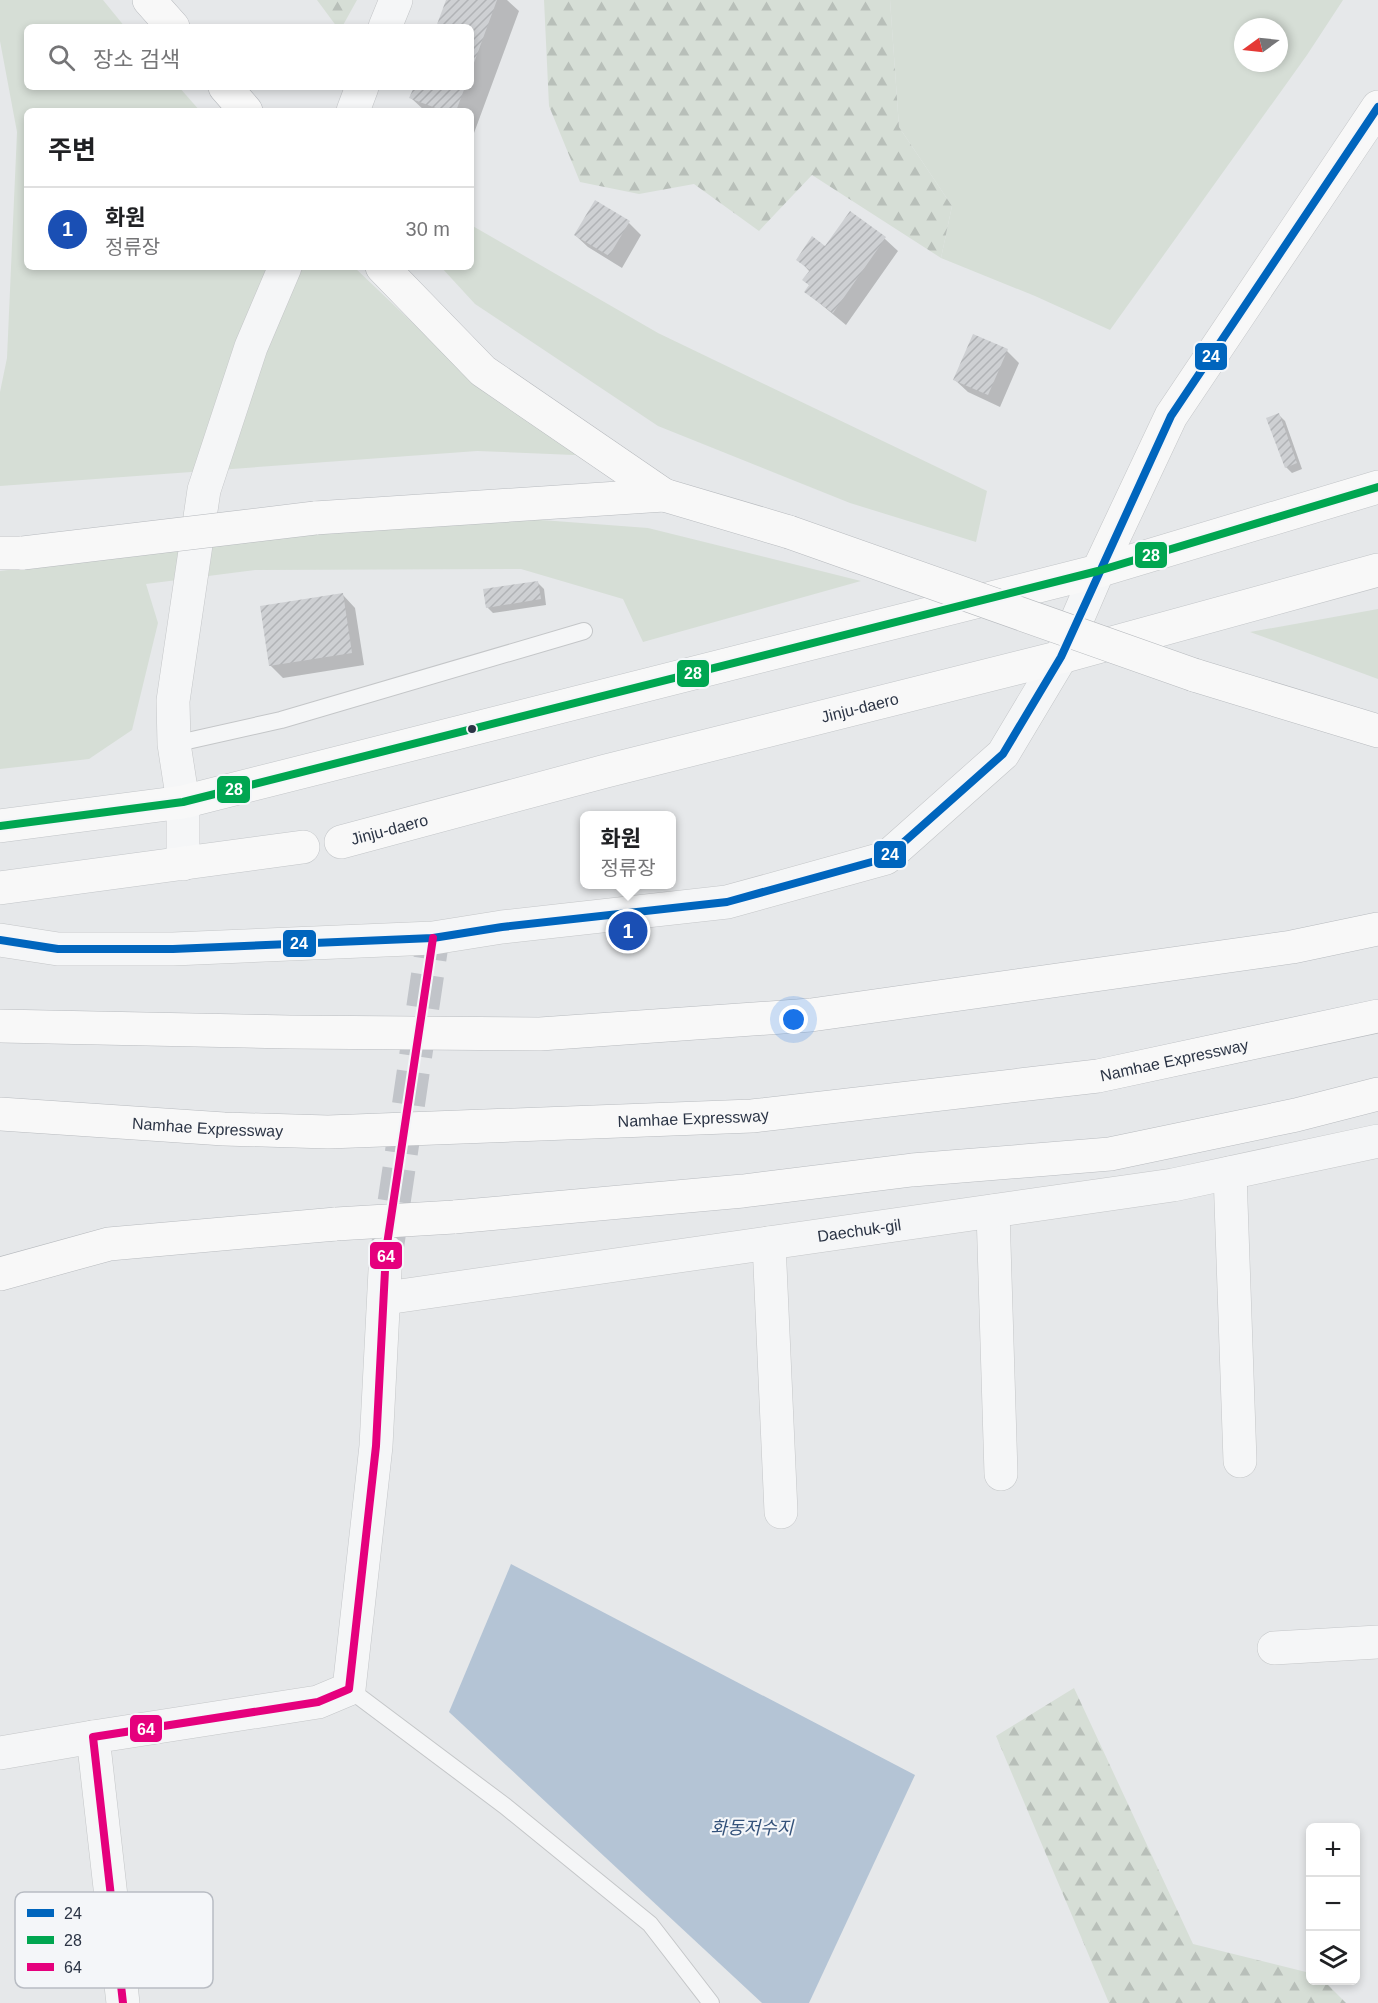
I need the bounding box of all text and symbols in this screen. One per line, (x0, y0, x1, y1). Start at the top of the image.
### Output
north arrow (1234, 18, 1288, 72)
search box (24, 24, 474, 90)
icon: search (45, 41, 78, 74)
text: 장소 검색 (93, 47, 180, 72)
text: 주변 (48, 135, 96, 165)
text: 화원 (105, 205, 145, 230)
text: 1 (62, 218, 73, 240)
text: 30 m (406, 218, 450, 240)
text: 정류장 (105, 236, 160, 258)
line badge: 24 (1194, 342, 1228, 371)
text: 24 (1202, 348, 1220, 365)
line badge: 28 (1134, 541, 1168, 569)
text: 28 (1142, 547, 1160, 564)
line badge: 28 (676, 659, 710, 688)
text: 28 (684, 665, 702, 682)
street label: Jinju-daero (819, 690, 900, 725)
unlabelled marker (466, 723, 478, 735)
line badge: 28 (216, 775, 251, 804)
text: 28 (225, 781, 243, 798)
street label: Jinju-daero (349, 811, 430, 848)
popup (580, 811, 676, 889)
text: 화원 (600, 826, 641, 851)
line badge: 24 (873, 840, 907, 869)
text: 24 (881, 846, 899, 863)
text: 정류장 (600, 857, 656, 879)
pin: 1 (608, 908, 648, 954)
line badge: 24 (282, 929, 317, 958)
text: 24 (290, 935, 308, 952)
your location (779, 1005, 808, 1034)
street label: Namhae Expressway (1098, 1036, 1250, 1084)
street label: Namhae Expressway (617, 1106, 770, 1130)
street label: Namhae Expressway (132, 1114, 283, 1139)
street label: Daechuk-gil (816, 1216, 902, 1244)
line badge: 64 (369, 1241, 403, 1270)
text: 64 (377, 1248, 395, 1265)
line badge: 64 (129, 1714, 163, 1743)
text: 64 (137, 1721, 155, 1738)
water label: 화동저수지 (711, 1818, 795, 1838)
map controls (1306, 1823, 1360, 1985)
button: + (1306, 1823, 1360, 1877)
button: − (1306, 1877, 1360, 1931)
legend (15, 1892, 213, 1988)
text: 24 (64, 1905, 82, 1922)
button: layers (1306, 1931, 1360, 1985)
text: 28 (64, 1932, 82, 1949)
text: 64 (64, 1959, 82, 1976)

